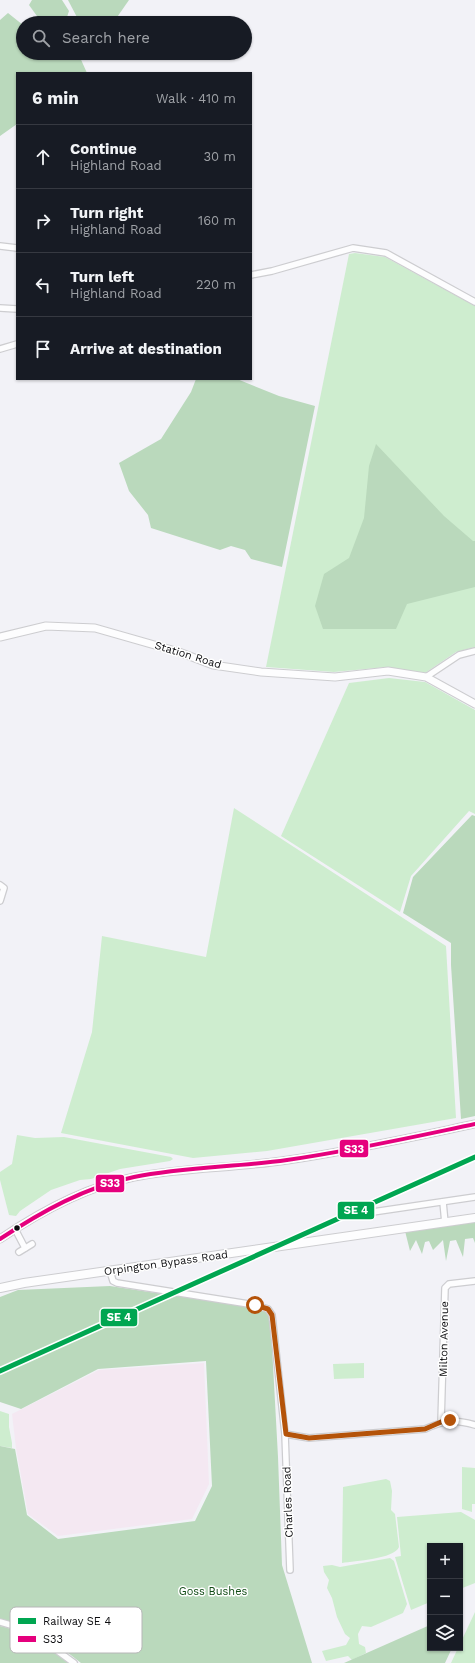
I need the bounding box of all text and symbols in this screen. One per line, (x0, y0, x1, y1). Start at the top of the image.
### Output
search box (16, 16, 252, 60)
icon: search (30, 27, 52, 49)
text: Search here (62, 29, 150, 47)
text: 6 min (32, 88, 79, 108)
text: Walk · 410 m (156, 91, 236, 106)
text: Continue (70, 140, 137, 158)
icon: ahead (32, 146, 54, 168)
text: 30 m (204, 149, 236, 164)
text: Highland Road (70, 158, 162, 173)
text: Turn right (70, 204, 143, 222)
icon: right (32, 210, 54, 232)
text: 160 m (198, 213, 236, 228)
text: Highland Road (70, 222, 162, 237)
text: Turn left (70, 268, 134, 286)
icon: left (32, 274, 54, 296)
text: 220 m (196, 277, 236, 292)
text: Highland Road (70, 286, 162, 301)
icon: arrive (32, 338, 54, 360)
text: Arrive at destination (70, 340, 222, 358)
street label: Station Road (153, 639, 223, 671)
line badge: S33 (339, 1139, 369, 1158)
text: S33 (344, 1143, 365, 1156)
line badge: S33 (95, 1174, 125, 1193)
text: S33 (100, 1177, 121, 1190)
line badge: SE 4 (337, 1201, 375, 1220)
text: SE 4 (344, 1204, 368, 1217)
unlabelled marker (12, 1223, 22, 1233)
street label: Orpington Bypass Road (103, 1248, 229, 1278)
route start (246, 1296, 264, 1314)
street label: Milton Avenue (437, 1301, 451, 1377)
line badge: SE 4 (100, 1308, 138, 1327)
text: SE 4 (107, 1311, 131, 1324)
route end (441, 1411, 459, 1429)
street label: Charles Road (280, 1466, 296, 1538)
map controls (427, 1543, 463, 1651)
button: + (427, 1543, 463, 1579)
button: − (427, 1579, 463, 1615)
park label: Goss Bushes (179, 1585, 248, 1598)
legend (10, 1607, 142, 1653)
text: Railway SE 4 (43, 1615, 112, 1628)
button: layers (427, 1615, 463, 1651)
text: S33 (43, 1633, 63, 1646)

